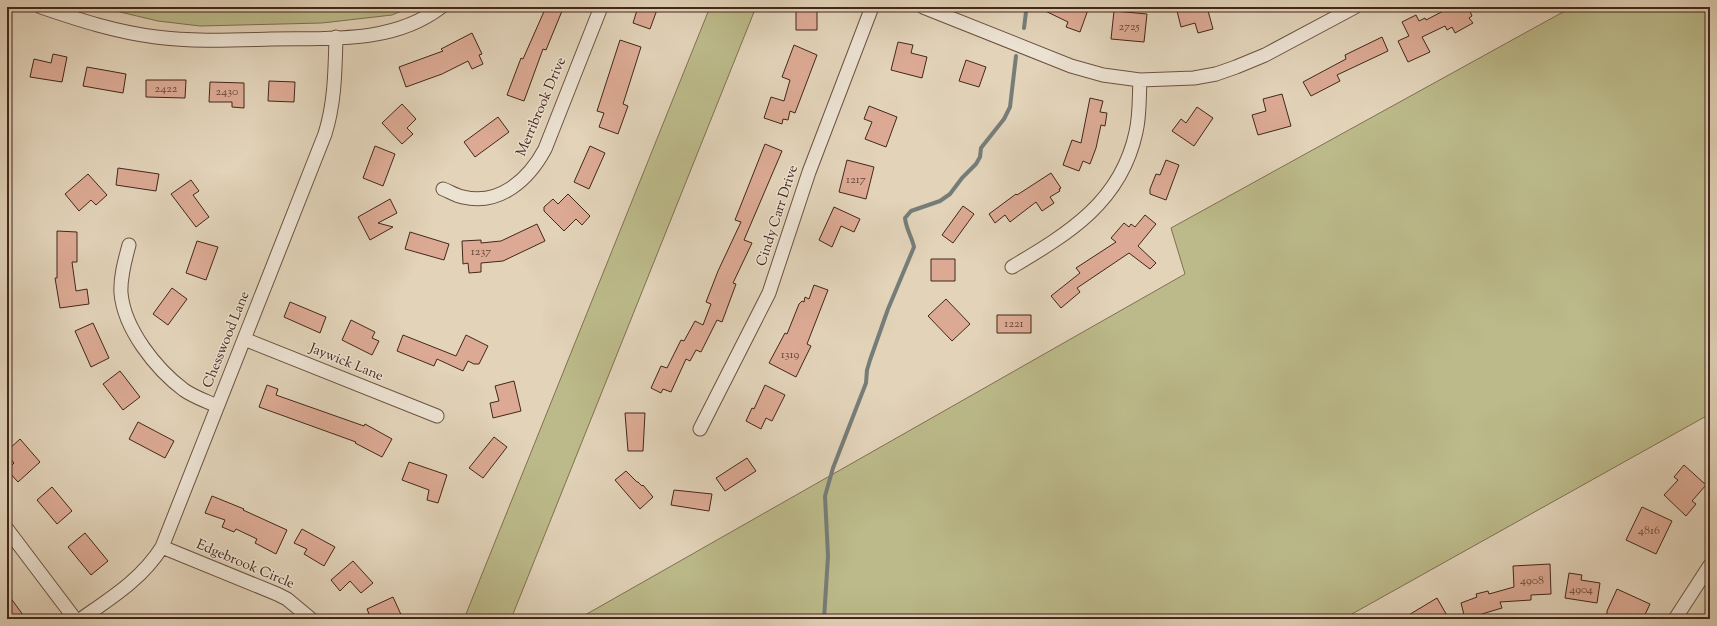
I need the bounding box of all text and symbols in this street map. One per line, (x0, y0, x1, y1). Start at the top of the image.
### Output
house number: 2725 (1118, 18, 1140, 36)
street label: Merribrook Drive (512, 54, 572, 160)
house number: 2422 (155, 80, 178, 98)
house number: 2430 (216, 83, 238, 101)
street label: Cindy Carr Drive (752, 163, 804, 269)
house number: 1217 (846, 171, 866, 189)
house number: 1237 (471, 243, 491, 261)
street label: Chesswood Lane (198, 289, 256, 391)
house number: 1221 (1004, 315, 1024, 333)
street label: Jaywick Lane (305, 339, 386, 387)
house number: 1319 (781, 346, 800, 364)
house number: 4816 (1638, 522, 1660, 540)
street label: Edgebrook Circle (193, 535, 297, 595)
house number: 4908 (1520, 572, 1544, 590)
house number: 4904 (1569, 581, 1593, 599)

